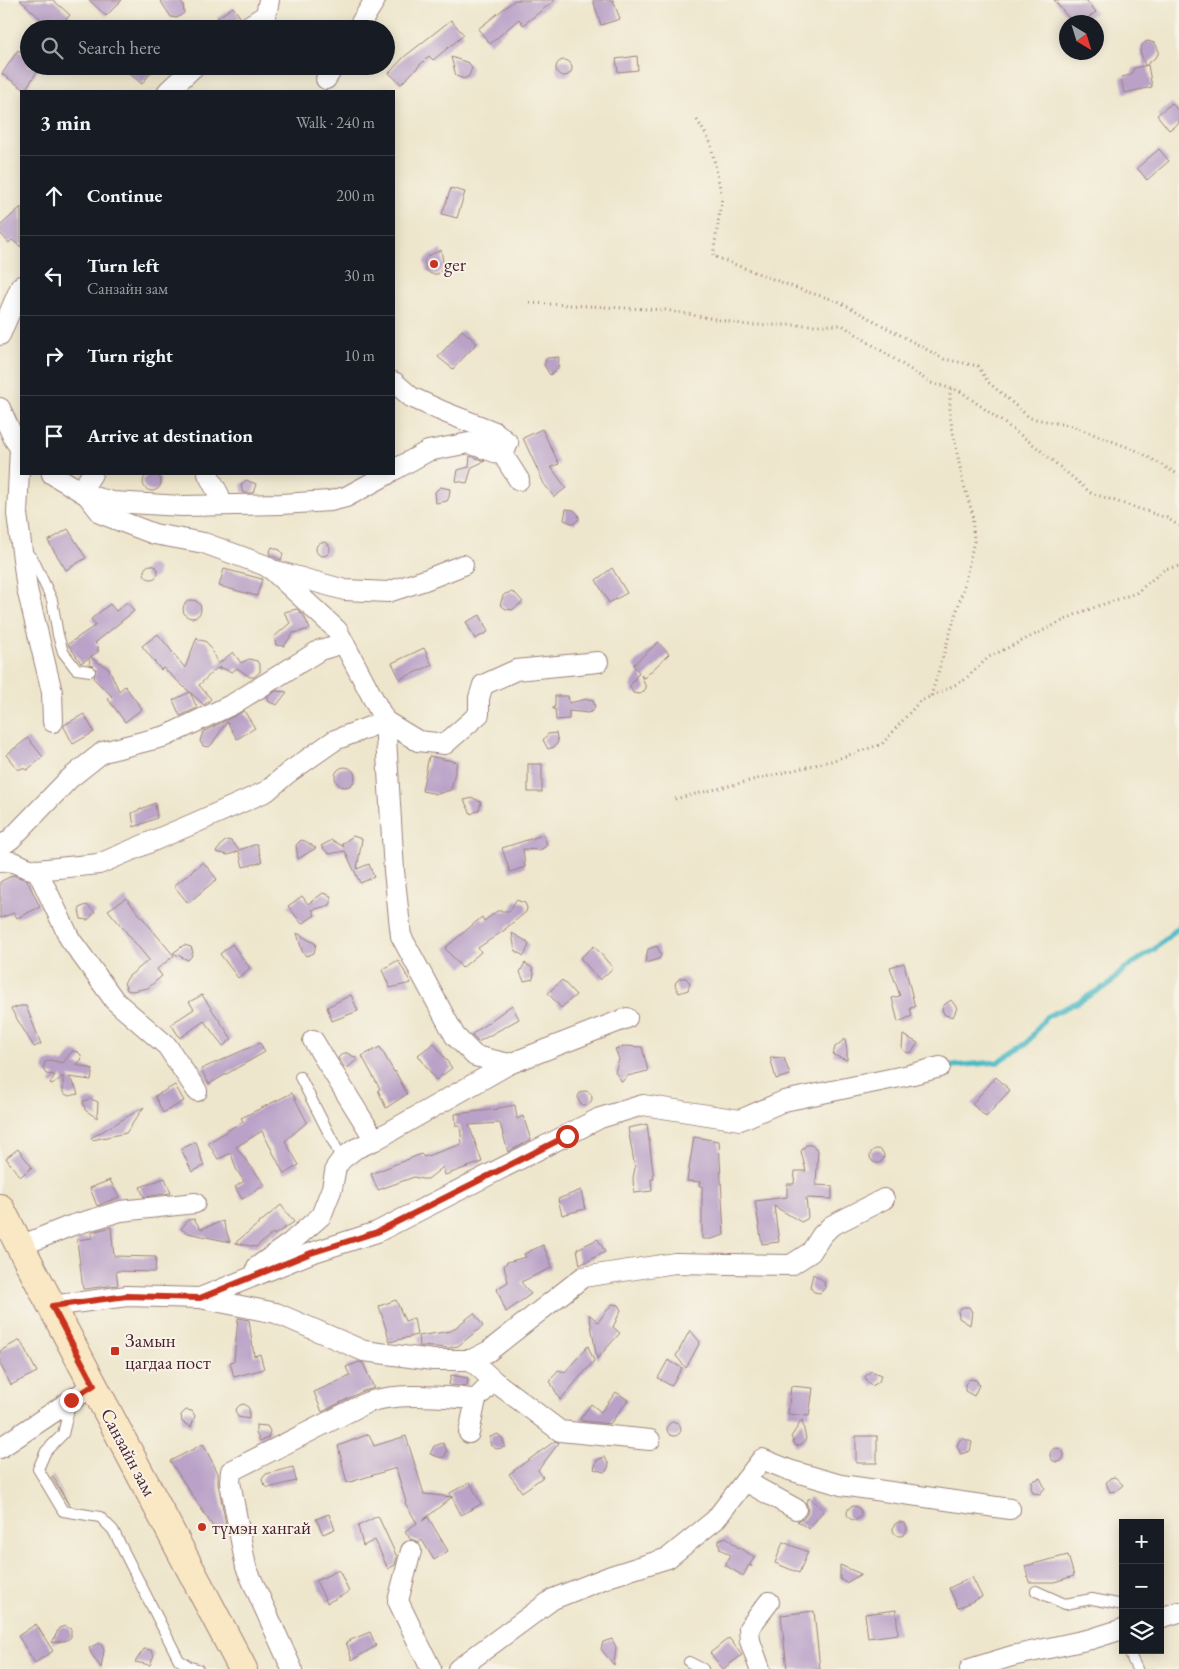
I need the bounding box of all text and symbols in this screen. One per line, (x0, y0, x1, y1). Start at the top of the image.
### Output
north arrow (1059, 15, 1104, 60)
search box (20, 20, 395, 75)
icon: search (38, 34, 66, 62)
text: Search here (78, 35, 160, 60)
text: 3 min (40, 109, 91, 136)
text: Walk · 240 m (296, 112, 375, 133)
icon: ahead (40, 182, 68, 210)
text: Continue (87, 183, 162, 208)
text: 200 m (336, 185, 375, 206)
place label: ger (444, 252, 467, 277)
text: Turn left (87, 253, 159, 278)
marker: ger (428, 258, 440, 270)
icon: left (40, 262, 68, 290)
text: 30 m (344, 265, 375, 286)
text: Санзайн зам (87, 278, 168, 299)
icon: right (40, 342, 68, 370)
text: Turn right (87, 343, 173, 368)
text: 10 m (344, 345, 375, 366)
icon: arrive (40, 422, 68, 450)
text: Arrive at destination (87, 423, 253, 448)
route start (556, 1125, 579, 1148)
place label: Замын цагдаа пост (125, 1328, 211, 1375)
marker: Замын цагдаа пост (109, 1345, 121, 1357)
route end (60, 1389, 83, 1412)
street label: Санзайн зам (95, 1404, 162, 1501)
place label: түмэн хангай (212, 1515, 311, 1540)
map controls (1119, 1519, 1164, 1654)
button: + (1119, 1519, 1164, 1564)
marker: түмэн хангай (196, 1521, 208, 1533)
button: − (1119, 1564, 1164, 1609)
button: layers (1119, 1609, 1164, 1654)

